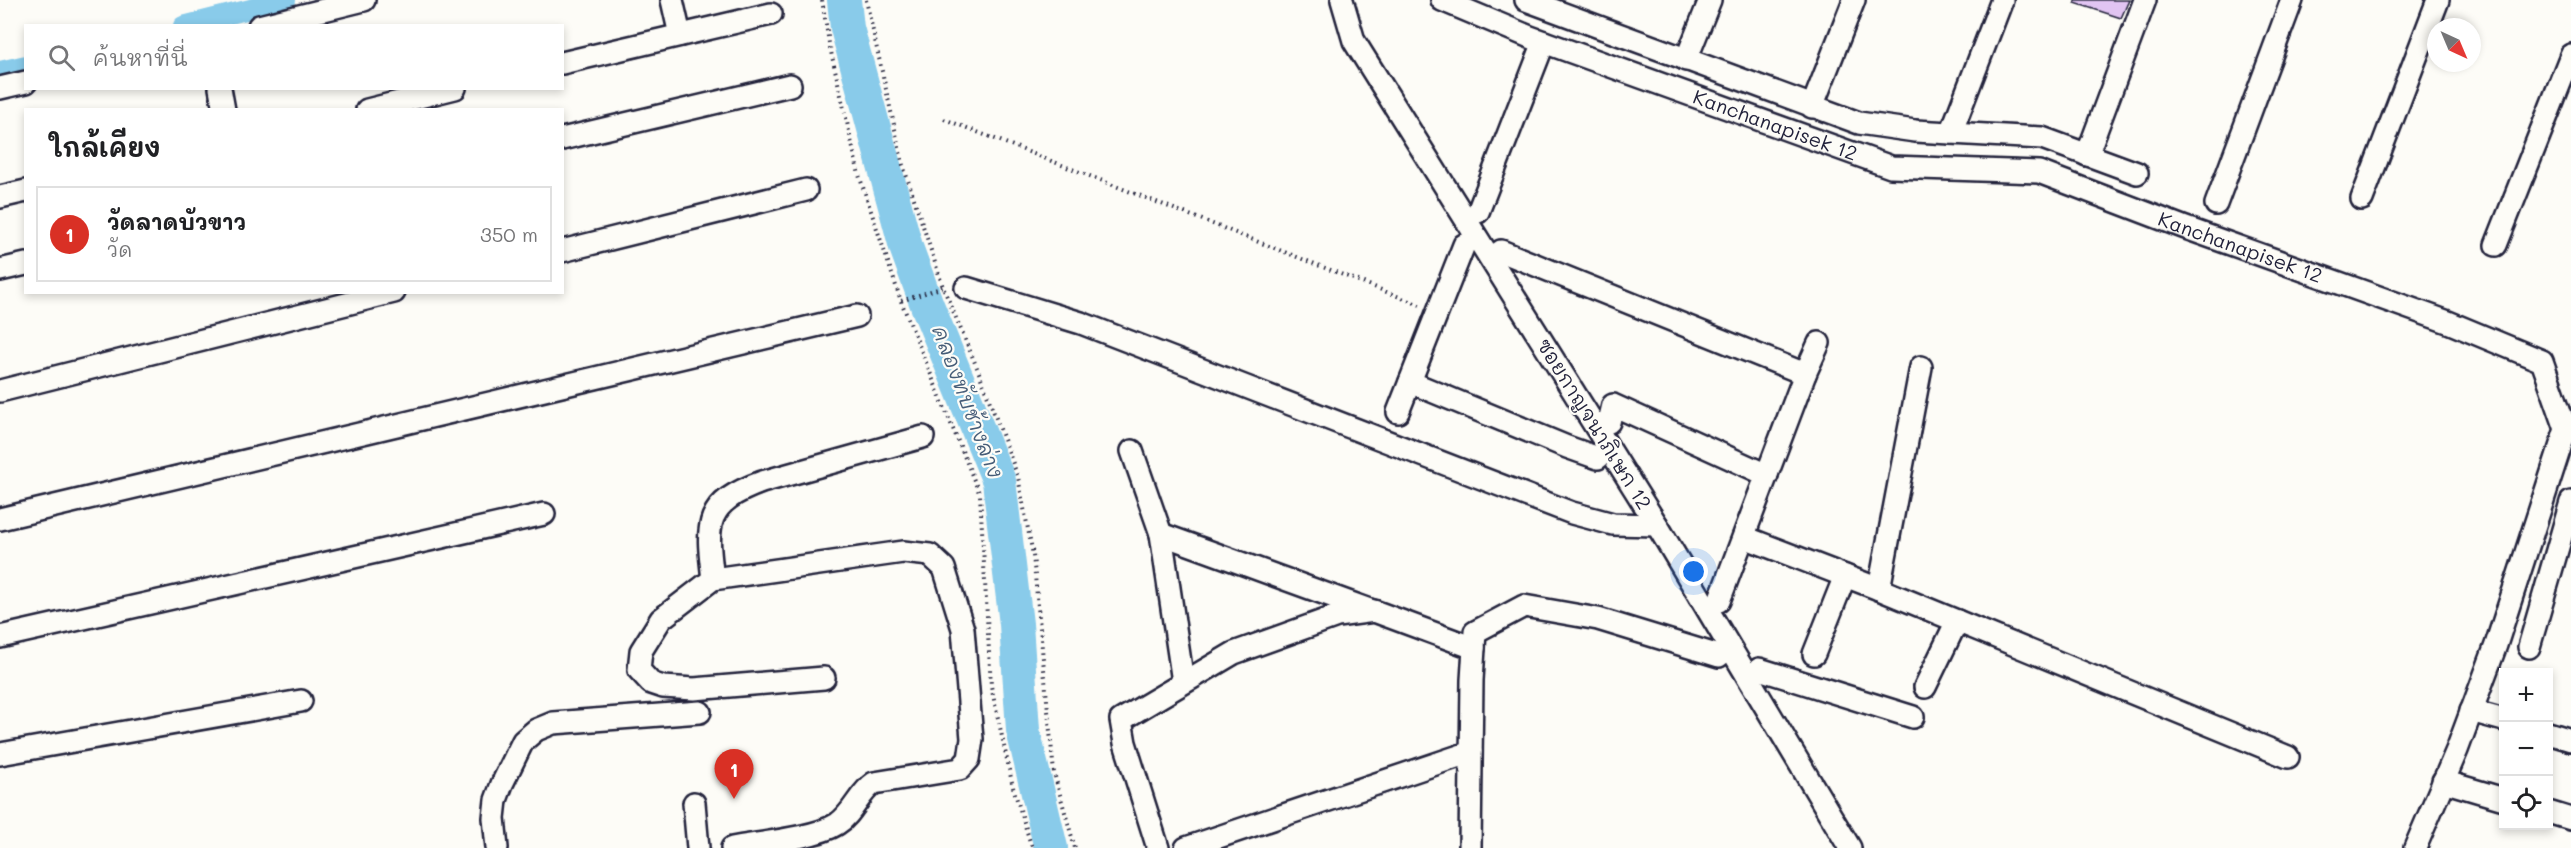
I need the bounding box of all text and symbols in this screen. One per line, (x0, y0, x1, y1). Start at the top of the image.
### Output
north arrow (2427, 18, 2481, 72)
search box (24, 24, 564, 90)
icon: search (45, 41, 78, 74)
text: ค้นหาที่นี่ (93, 43, 188, 72)
street label: Kanchanapisek 12 (1690, 83, 1861, 166)
text: ใกล้เคียง (48, 130, 160, 164)
street label: Kanchanapisek 12 (2155, 205, 2326, 288)
text: วัดลาดบัวขาว (107, 207, 246, 236)
text: 1 (65, 221, 74, 247)
text: 350 m (480, 221, 538, 247)
text: วัด (107, 236, 133, 262)
water label: คลองทับช้างล่าง (927, 321, 1010, 482)
street label: ซอยกาญจนาภิเษก 12 (1532, 333, 1658, 514)
your location (1679, 557, 1708, 586)
map controls (2499, 668, 2553, 830)
button: + (2499, 668, 2553, 722)
button: − (2499, 722, 2553, 776)
pin: 1 (714, 750, 754, 799)
button: locate (2499, 776, 2553, 830)

